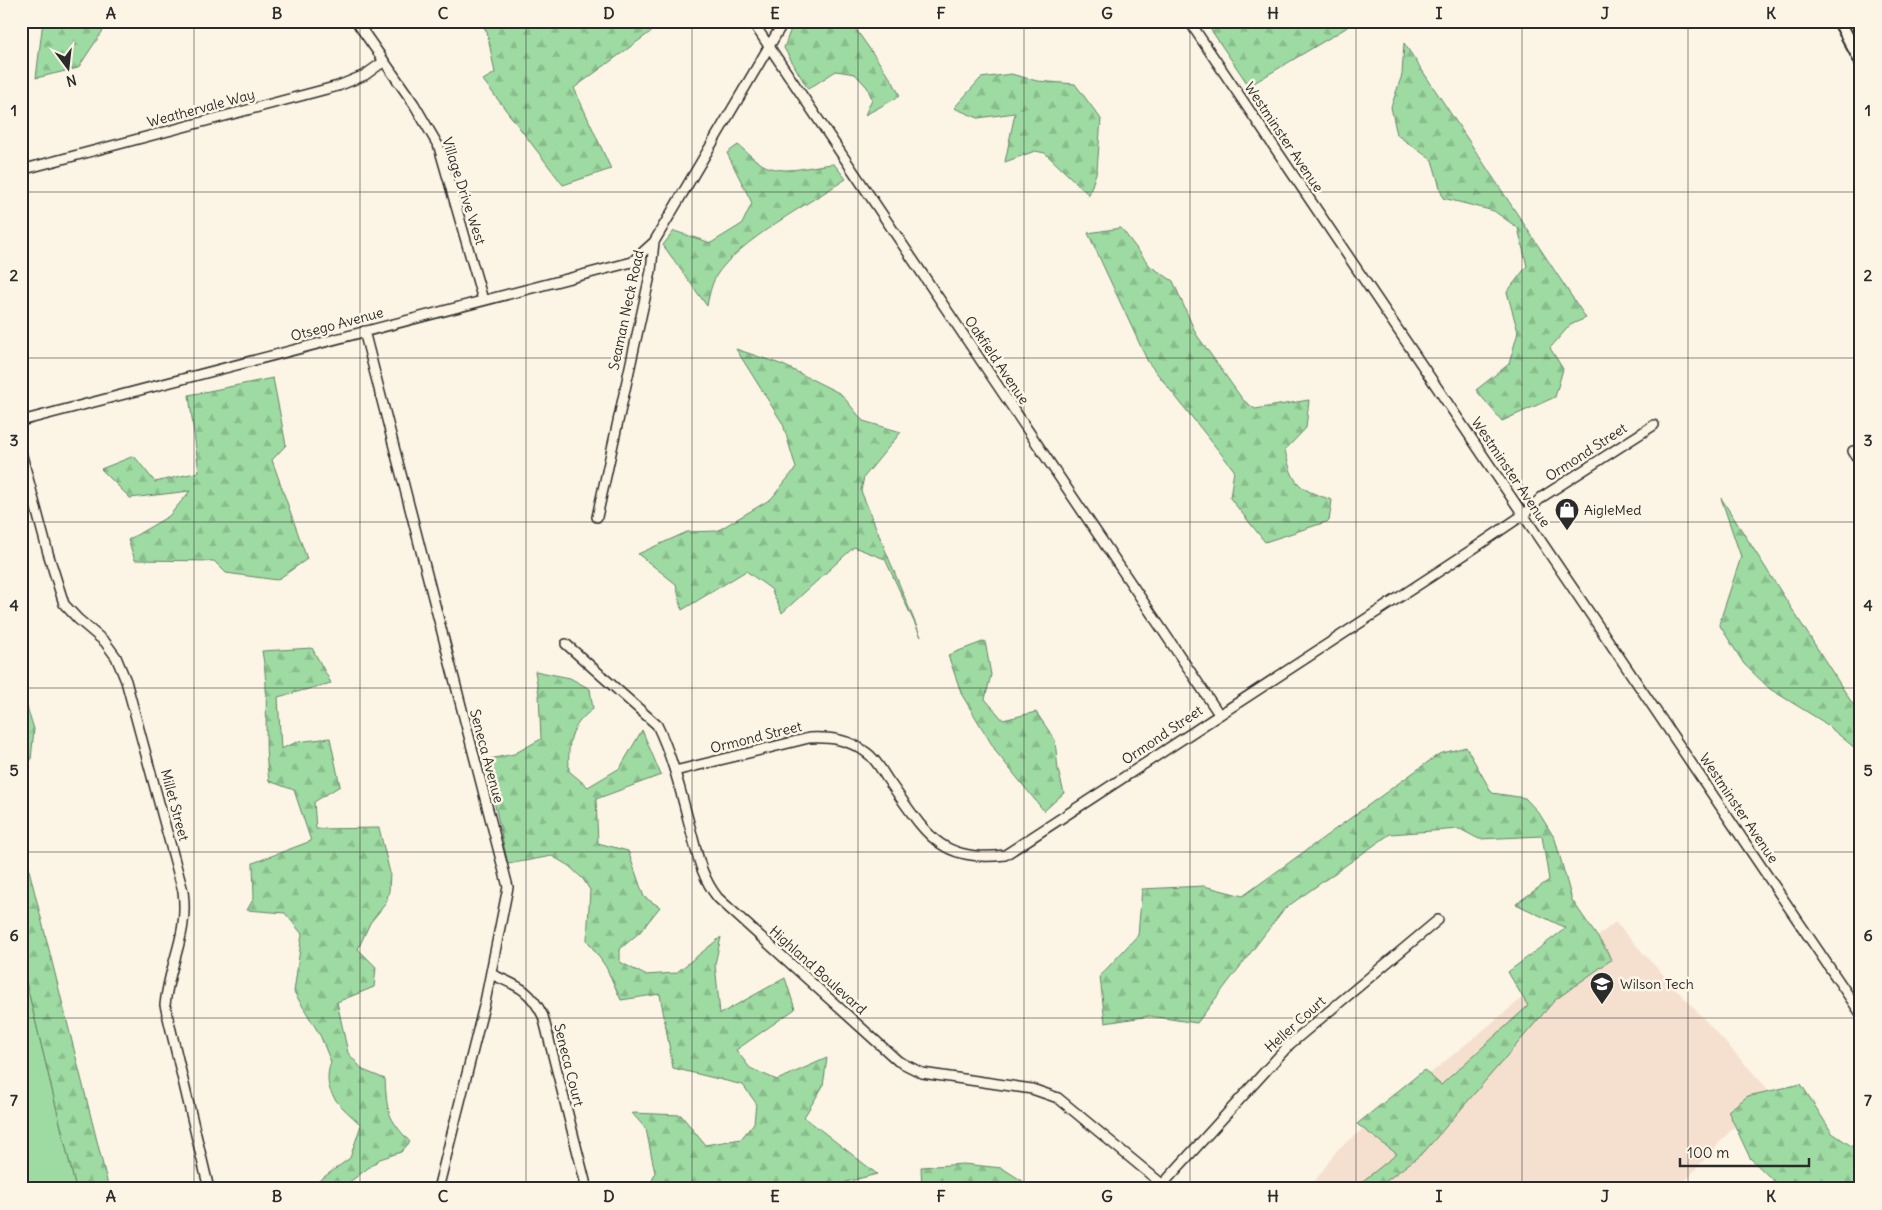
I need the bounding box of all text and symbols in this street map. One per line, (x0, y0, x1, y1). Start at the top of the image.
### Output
text: A (106, 3, 116, 23)
text: B (272, 3, 283, 23)
text: C (438, 3, 449, 23)
text: D (603, 3, 615, 23)
text: E (770, 3, 780, 23)
text: F (936, 3, 946, 23)
text: G (1101, 3, 1113, 23)
text: H (1267, 3, 1279, 23)
text: I (1436, 3, 1443, 23)
text: J (1601, 3, 1610, 23)
text: K (1766, 3, 1776, 23)
north arrow (42, 42, 92, 92)
text: N (64, 71, 78, 91)
street label: Westminster Avenue (1241, 79, 1327, 195)
street label: Weathervale Way (145, 85, 257, 131)
text: 1 (11, 100, 17, 120)
text: 1 (1865, 100, 1871, 120)
street label: Village Drive West (438, 135, 490, 247)
street label: Seaman Neck Road (604, 248, 648, 372)
text: 2 (10, 265, 19, 285)
text: 2 (1864, 265, 1873, 285)
street label: Otsego Avenue (289, 303, 385, 345)
street label: Oakfield Avenue (961, 312, 1033, 408)
street label: Westminster Avenue (1468, 414, 1554, 530)
street label: Ormond Street (1542, 419, 1630, 485)
text: 3 (9, 430, 19, 450)
text: 3 (1863, 430, 1873, 450)
shop icon: AigleMed (1554, 497, 1580, 531)
place label: AigleMed (1584, 501, 1642, 519)
text: 4 (9, 595, 19, 615)
text: 4 (1863, 595, 1873, 615)
street label: Ormond Street (1118, 701, 1206, 769)
street label: Seneca Avenue (466, 707, 508, 805)
street label: Ormond Street (708, 717, 804, 757)
street label: Westminster Avenue (1696, 750, 1782, 866)
text: 5 (9, 760, 19, 780)
text: 5 (1863, 760, 1873, 780)
street label: Millet Street (157, 767, 193, 843)
street label: Highland Boulevard (766, 922, 870, 1018)
text: 6 (9, 925, 19, 945)
text: 6 (1863, 925, 1873, 945)
school or university icon: Wilson Tech (1589, 971, 1615, 1005)
place label: Wilson Tech (1620, 975, 1694, 993)
street label: Heller Court (1261, 992, 1329, 1056)
street label: Seneca Court (550, 1022, 588, 1109)
text: 7 (10, 1090, 18, 1110)
text: 7 (1864, 1090, 1872, 1110)
scale bar (1680, 1135, 1808, 1167)
text: 100 m (1687, 1143, 1729, 1162)
text: A (106, 1186, 116, 1206)
text: B (272, 1186, 283, 1206)
text: C (438, 1186, 449, 1206)
text: D (603, 1186, 615, 1206)
text: E (770, 1186, 780, 1206)
text: F (936, 1186, 946, 1206)
text: G (1101, 1186, 1113, 1206)
text: H (1267, 1186, 1279, 1206)
text: I (1436, 1186, 1443, 1206)
text: J (1601, 1186, 1610, 1206)
text: K (1766, 1186, 1776, 1206)

